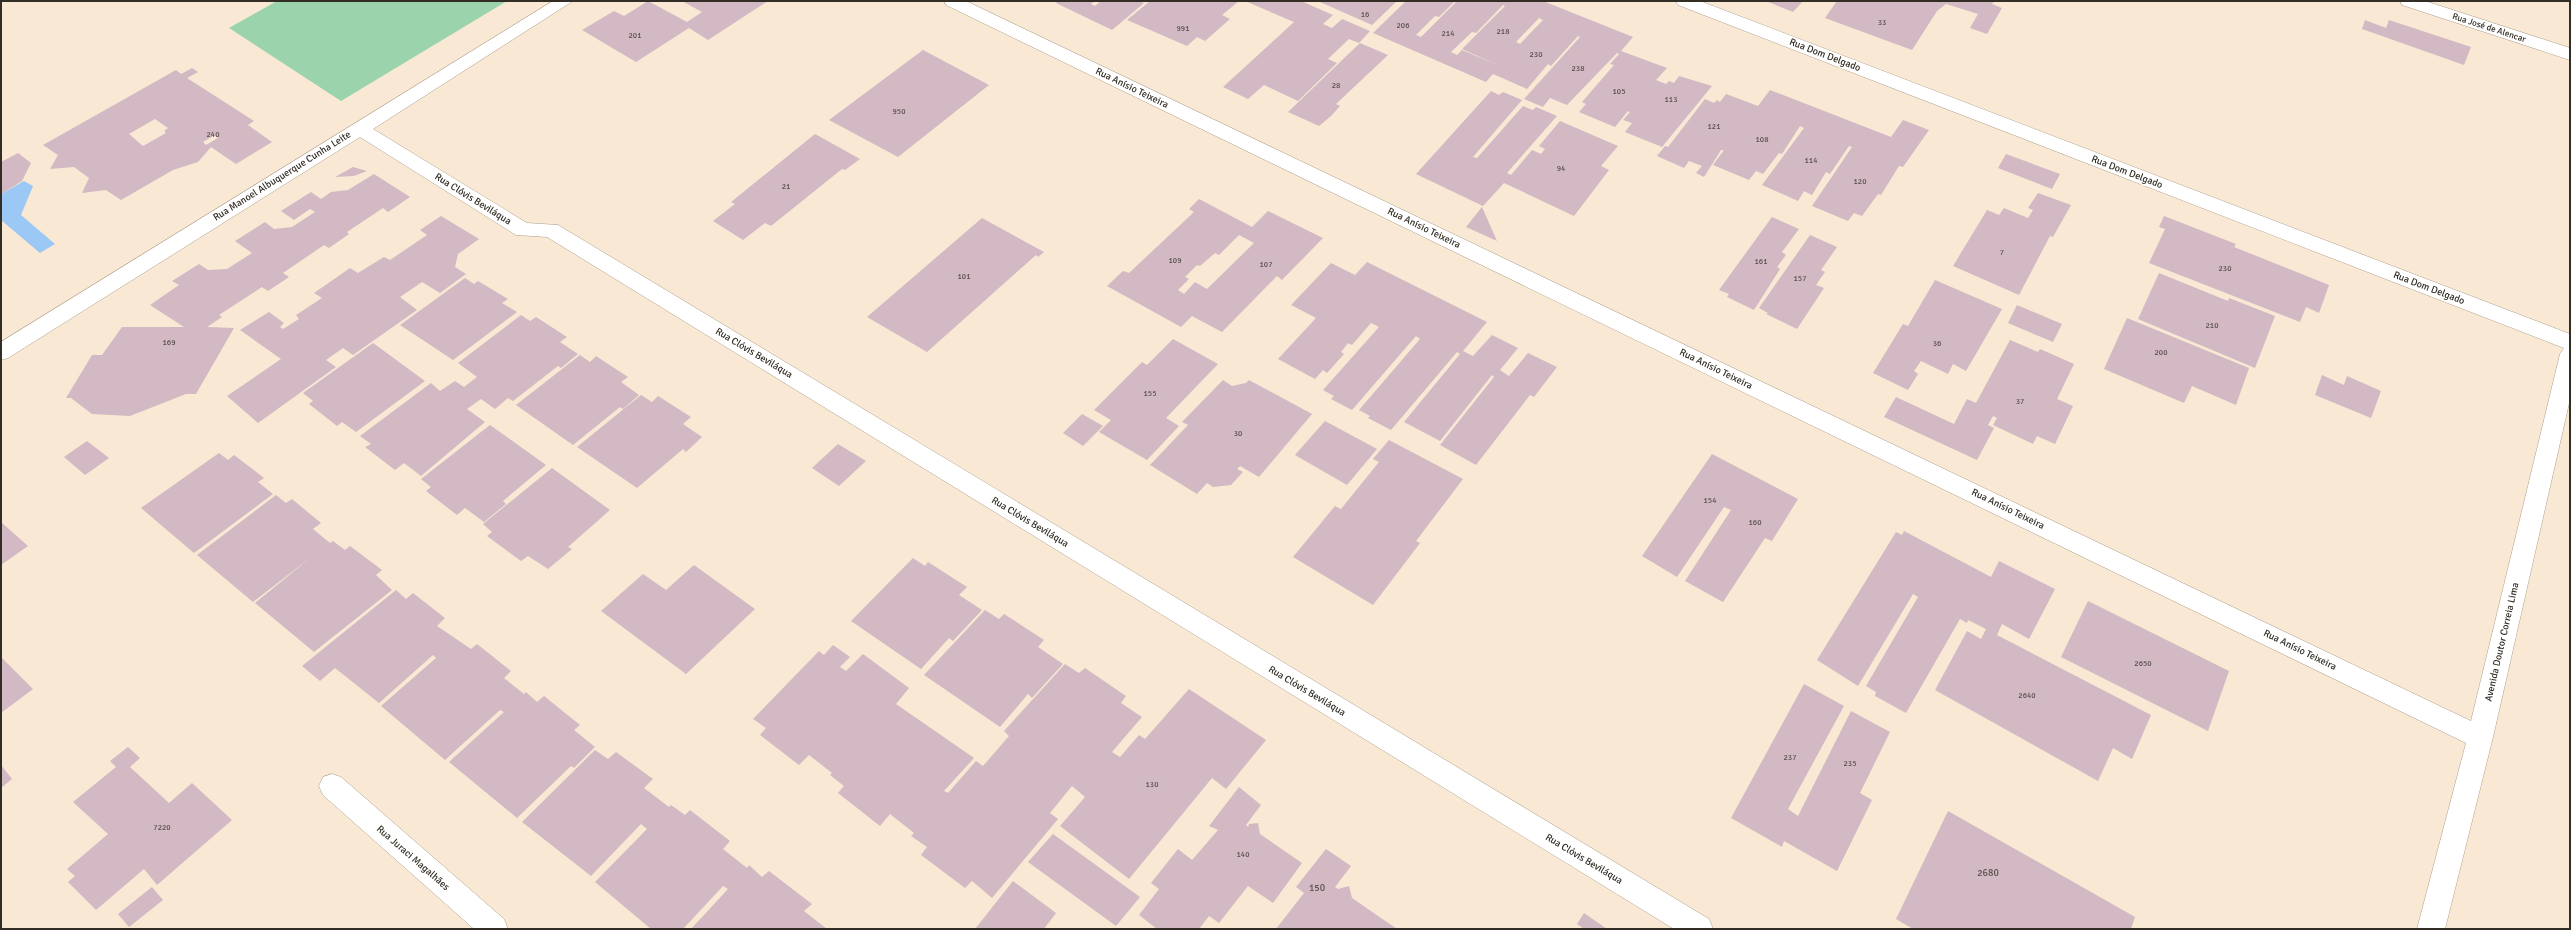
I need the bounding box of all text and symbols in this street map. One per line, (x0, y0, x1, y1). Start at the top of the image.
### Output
house number: 16 (1361, 9, 1369, 19)
street label: Rua José de Alencar (2451, 11, 2528, 45)
house number: 33 (1878, 17, 1886, 27)
house number: 206 (1397, 20, 1409, 30)
house number: 991 (1177, 23, 1189, 33)
house number: 218 (1497, 26, 1509, 36)
house number: 214 (1442, 28, 1455, 38)
house number: 201 (629, 30, 641, 40)
street label: Rua Dom Delgado (1788, 36, 1862, 74)
house number: 230 (1530, 49, 1542, 59)
house number: 238 (1572, 63, 1584, 73)
street label: Rua Anísio Teixeira (1093, 65, 1171, 111)
house number: 28 (1332, 80, 1340, 90)
house number: 105 (1613, 86, 1625, 96)
house number: 113 (1665, 94, 1677, 104)
house number: 950 (893, 106, 905, 116)
house number: 121 (1708, 121, 1720, 131)
street label: Rua Manoel Albuquerque Cunha Leite (211, 128, 353, 224)
house number: 240 (207, 129, 219, 139)
house number: 108 (1756, 134, 1768, 144)
street label: Rua Dom Delgado (2090, 153, 2164, 191)
house number: 114 (1805, 155, 1818, 165)
house number: 94 (1557, 163, 1566, 173)
street label: Rua Clóvis Beviláqua (432, 171, 514, 227)
house number: 120 (1854, 176, 1866, 186)
house number: 21 (782, 181, 790, 191)
street label: Rua Anísio Teixeira (1385, 205, 1463, 251)
house number: 7 (2000, 247, 2004, 257)
house number: 109 (1169, 255, 1181, 265)
house number: 161 (1755, 256, 1767, 266)
house number: 107 (1260, 259, 1272, 269)
house number: 230 (2219, 263, 2231, 273)
street label: Rua Dom Delgado (2392, 269, 2466, 307)
house number: 101 (958, 271, 970, 281)
house number: 157 (1794, 273, 1806, 283)
house number: 210 (2206, 320, 2218, 330)
street label: Rua Clóvis Beviláqua (713, 325, 795, 381)
house number: 169 (163, 337, 175, 347)
house number: 36 (1933, 338, 1941, 348)
street label: Rua Anísio Teixeira (1677, 346, 1755, 392)
house number: 200 (2155, 347, 2167, 357)
house number: 155 (1144, 388, 1156, 398)
house number: 37 (2016, 396, 2024, 406)
house number: 30 (1234, 428, 1242, 438)
street label: Rua Anísio Teixeira (1969, 486, 2047, 532)
street label: Rua Clóvis Beviláqua (989, 494, 1071, 550)
house number: 154 (1704, 495, 1717, 505)
house number: 160 (1749, 517, 1761, 527)
street label: Avenida Doutor Correia Lima (2482, 581, 2522, 703)
street label: Rua Anísio Teixeira (2261, 627, 2339, 673)
house number: 2650 (2134, 658, 2152, 668)
street label: Rua Clóvis Beviláqua (1266, 663, 1348, 719)
house number: 2640 (2018, 690, 2036, 700)
house number: 237 (1784, 752, 1796, 762)
house number: 235 (1844, 758, 1856, 768)
house number: 130 (1146, 779, 1158, 789)
house number: 7220 (153, 822, 171, 832)
street label: Rua Juraci Magalhães (374, 823, 453, 893)
street label: Rua Clóvis Beviláqua (1543, 831, 1625, 887)
house number: 140 (1237, 849, 1249, 859)
house number: 2680 (1977, 867, 1999, 879)
house number: 150 (1309, 882, 1325, 894)

